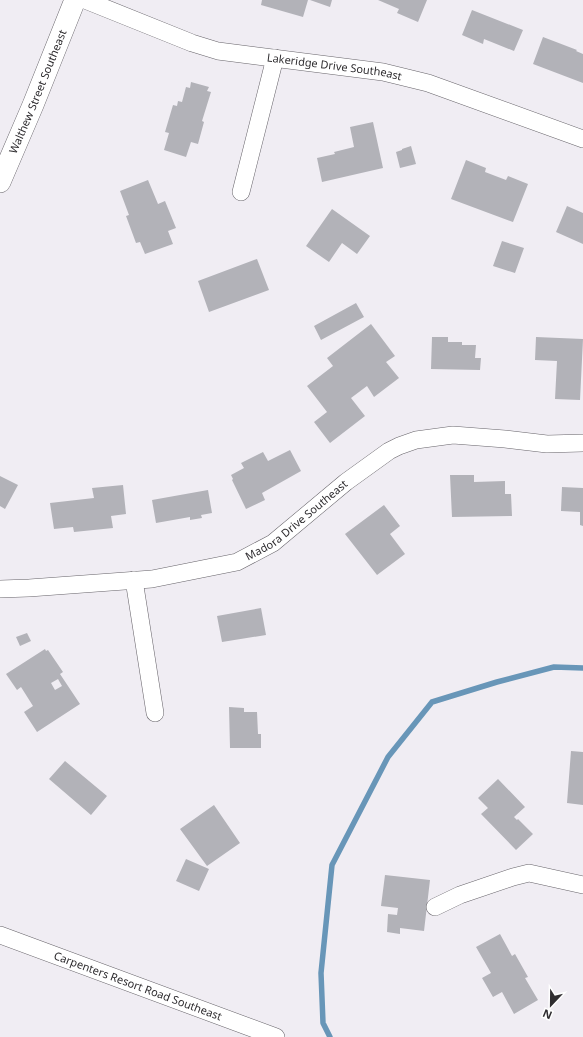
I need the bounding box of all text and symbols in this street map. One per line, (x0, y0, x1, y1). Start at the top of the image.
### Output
street label: Walthew Street Southeast (5, 27, 69, 156)
street label: Lakeridge Drive Southeast (266, 49, 404, 83)
street label: Madora Drive Southeast (243, 476, 350, 563)
street label: Carpenters Resort Road Southeast (52, 948, 224, 1023)
north arrow (531, 985, 571, 1025)
text: N (540, 1006, 554, 1023)

